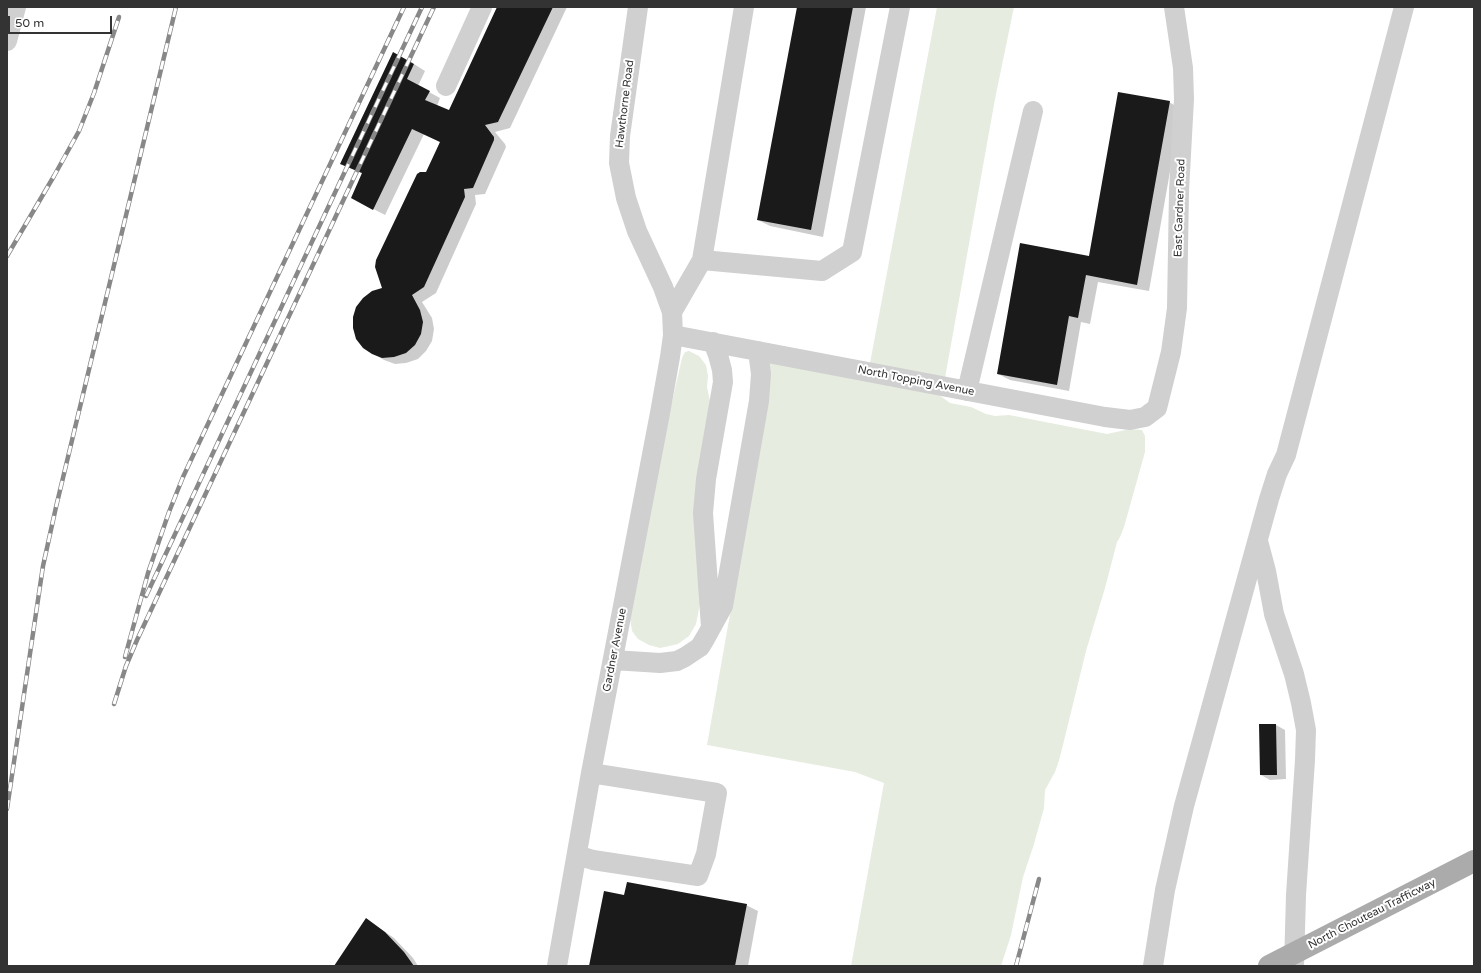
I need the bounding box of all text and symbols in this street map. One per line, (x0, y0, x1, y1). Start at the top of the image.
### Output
scale bar (10, 8, 114, 34)
text: 50 m (15, 16, 44, 30)
street label: Hawthorne Road (613, 59, 637, 149)
street label: East Gardner Road (1172, 159, 1188, 257)
street label: North Topping Avenue (857, 363, 975, 399)
street label: Gardner Avenue (600, 607, 630, 693)
street label: North Chouteau Trafficway (1306, 876, 1438, 952)

